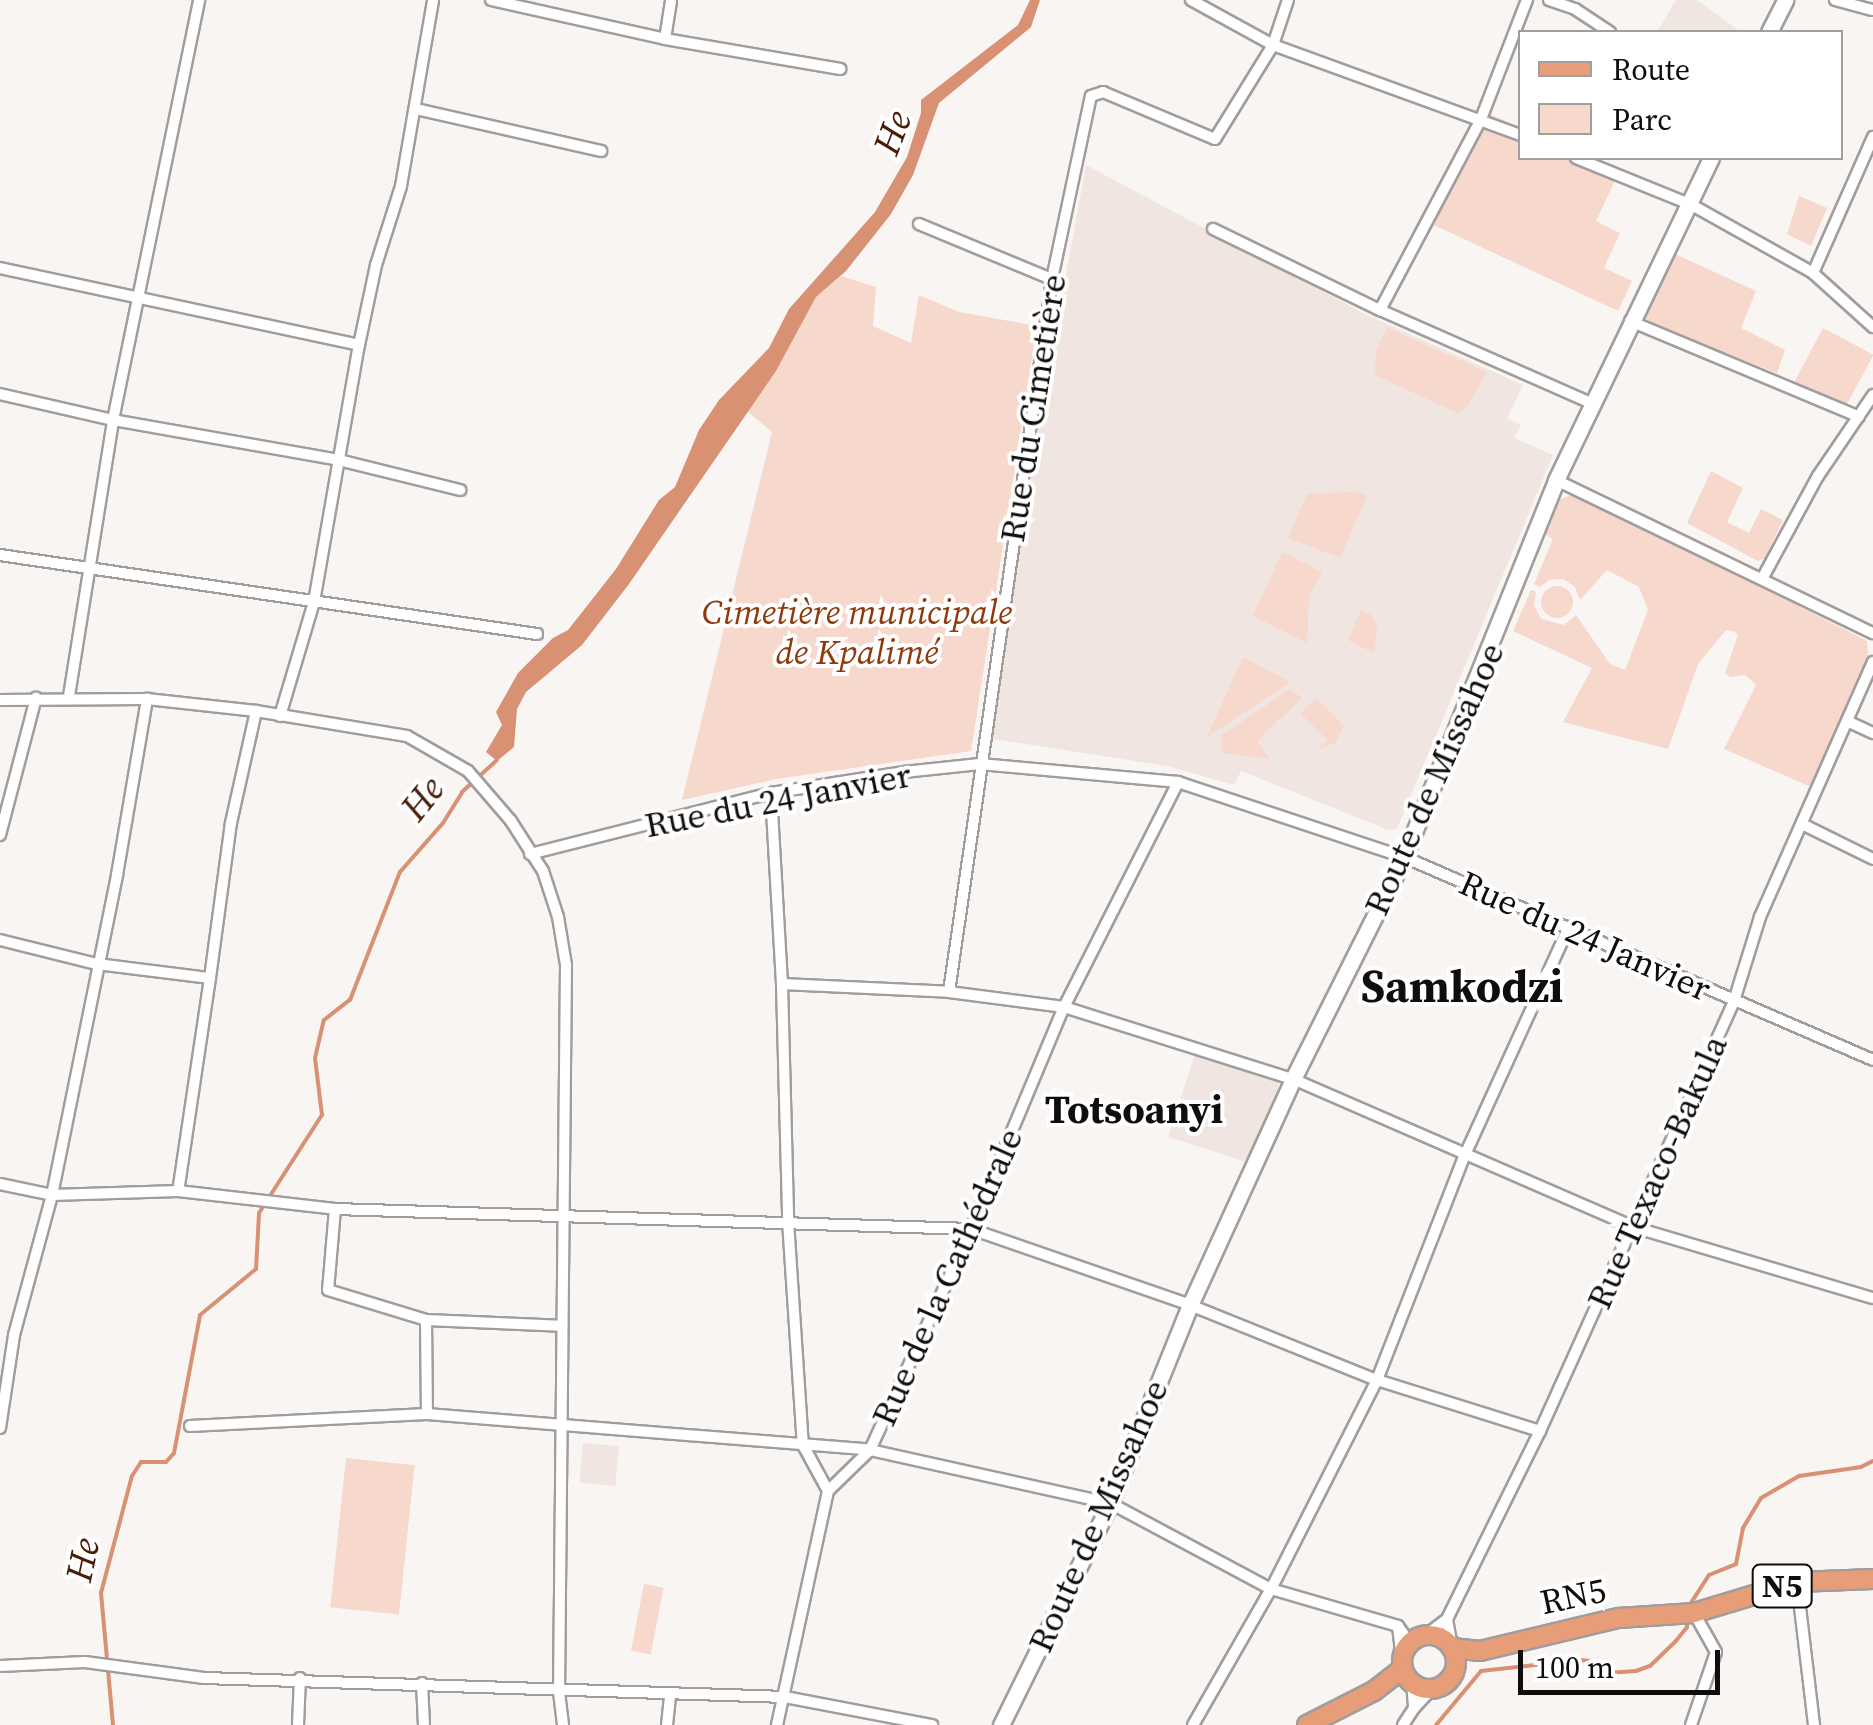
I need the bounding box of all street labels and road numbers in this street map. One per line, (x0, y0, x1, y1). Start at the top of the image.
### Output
street label: Rue du Cimetière (991, 271, 1075, 545)
street label: Route de Missahoe (1355, 637, 1513, 921)
street label: Rue du 24 Janvier (641, 754, 915, 846)
street label: Rue du 24 Janvier (1453, 862, 1717, 1010)
street label: Rue Texaco-Bakula (1578, 1028, 1736, 1316)
street label: Rue de la Cathédrale (863, 1122, 1031, 1432)
street label: Route de Missahoe (1019, 1374, 1177, 1658)
road number: N5 (1750, 1559, 1814, 1613)
street label: RN5 (1536, 1569, 1610, 1623)

